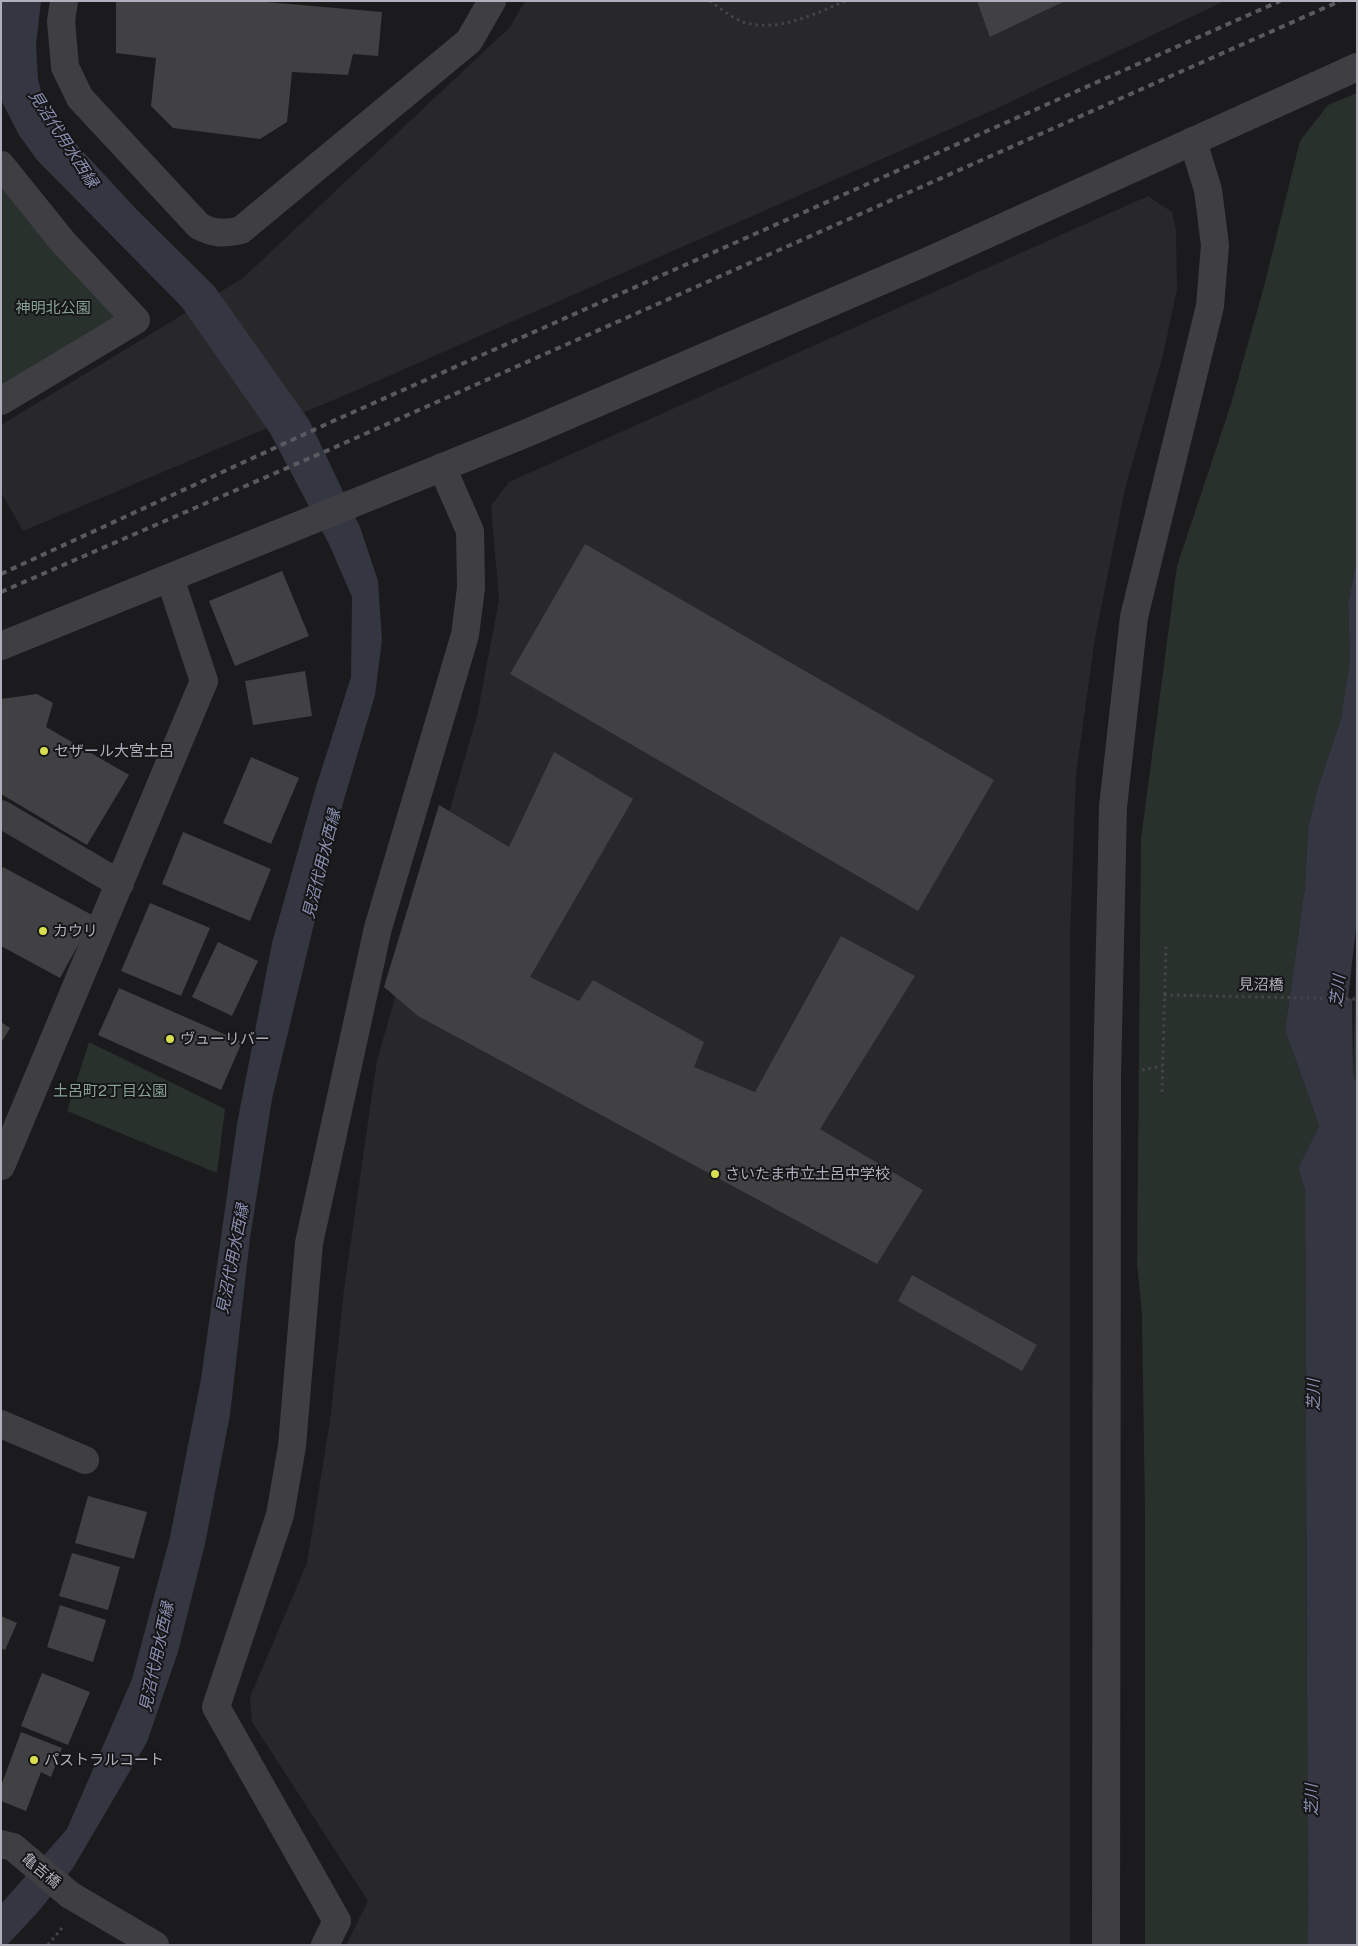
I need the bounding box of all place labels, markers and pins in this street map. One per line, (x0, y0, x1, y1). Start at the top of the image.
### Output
place label: セザール大宮土呂 (54, 742, 174, 760)
marker: セザール大宮土呂 (38, 745, 50, 757)
place label: カウリ (53, 922, 98, 940)
marker: カウリ (37, 925, 49, 937)
place label: ヴューリバー (180, 1030, 270, 1048)
marker: ヴューリバー (164, 1033, 176, 1045)
place label: さいたま市立土呂中学校 (725, 1165, 890, 1183)
marker: さいたま市立土呂中学校 (709, 1168, 721, 1180)
place label: パストラルコート (44, 1751, 164, 1769)
marker: パストラルコート (28, 1754, 40, 1766)

